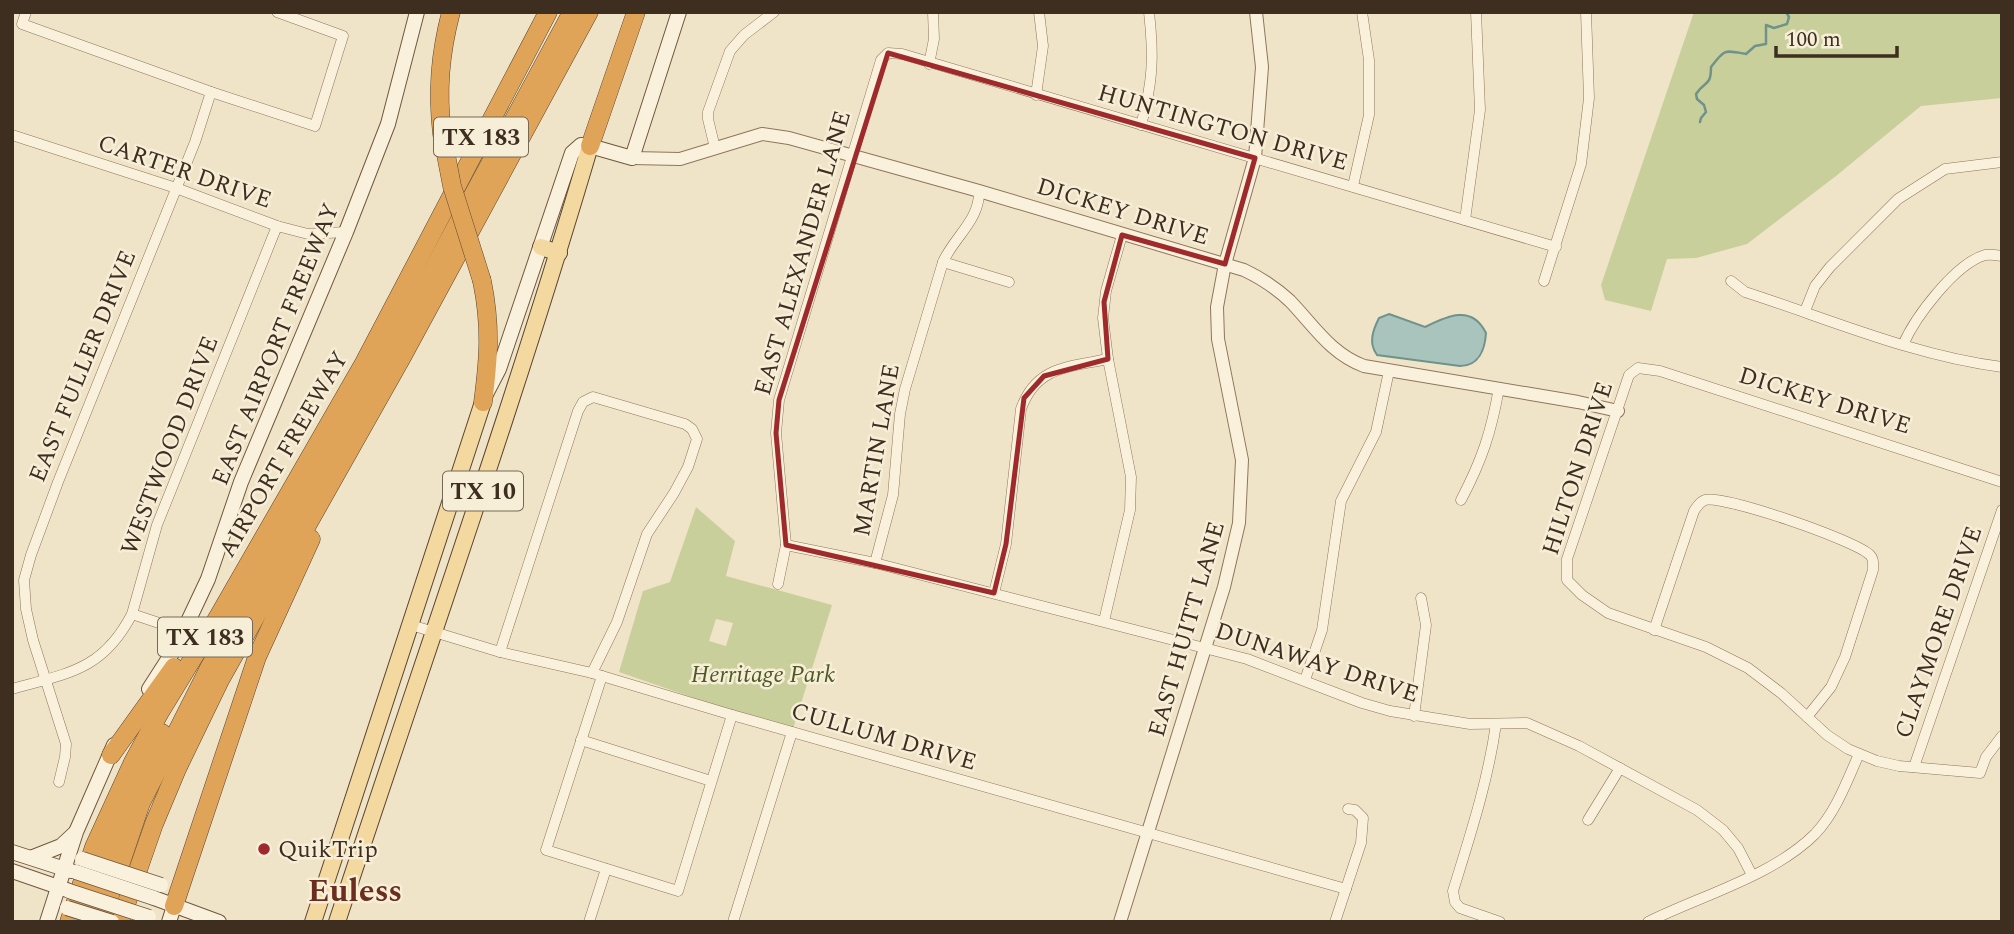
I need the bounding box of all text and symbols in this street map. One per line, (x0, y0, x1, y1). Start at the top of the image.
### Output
scale bar (1776, 14, 1897, 58)
text: 100 m (1786, 24, 1841, 56)
street label: HUNTINGTON DRIVE (1093, 75, 1352, 181)
street label: EAST ALEXANDER LANE (745, 107, 861, 400)
road number: TX 183 (434, 118, 528, 156)
street label: CARTER DRIVE (93, 125, 276, 219)
street label: DICKEY DRIVE (1032, 169, 1213, 255)
street label: EAST AIRPORT FREEWAY (205, 199, 345, 489)
street label: EAST FULLER DRIVE (20, 245, 146, 488)
street label: WESTWOOD DRIVE (112, 331, 228, 560)
street label: AIRPORT FREEWAY (212, 346, 354, 562)
street label: DICKEY DRIVE (1734, 358, 1915, 444)
street label: MARTIN LANE (844, 361, 910, 539)
street label: HILTON DRIVE (1533, 377, 1623, 560)
road number: TX 10 (443, 471, 523, 510)
street label: EAST HUITT LANE (1139, 517, 1235, 741)
street label: CLAYMORE DRIVE (1886, 521, 1992, 743)
street label: DUNAWAY DRIVE (1210, 613, 1423, 713)
road number: TX 183 (158, 618, 252, 656)
park label: Herritage Park (691, 657, 835, 693)
street label: CULLUM DRIVE (787, 693, 981, 781)
place label: QuikTrip (278, 832, 378, 868)
marker: QuikTrip (256, 841, 272, 857)
district label: Euless (308, 867, 402, 916)

